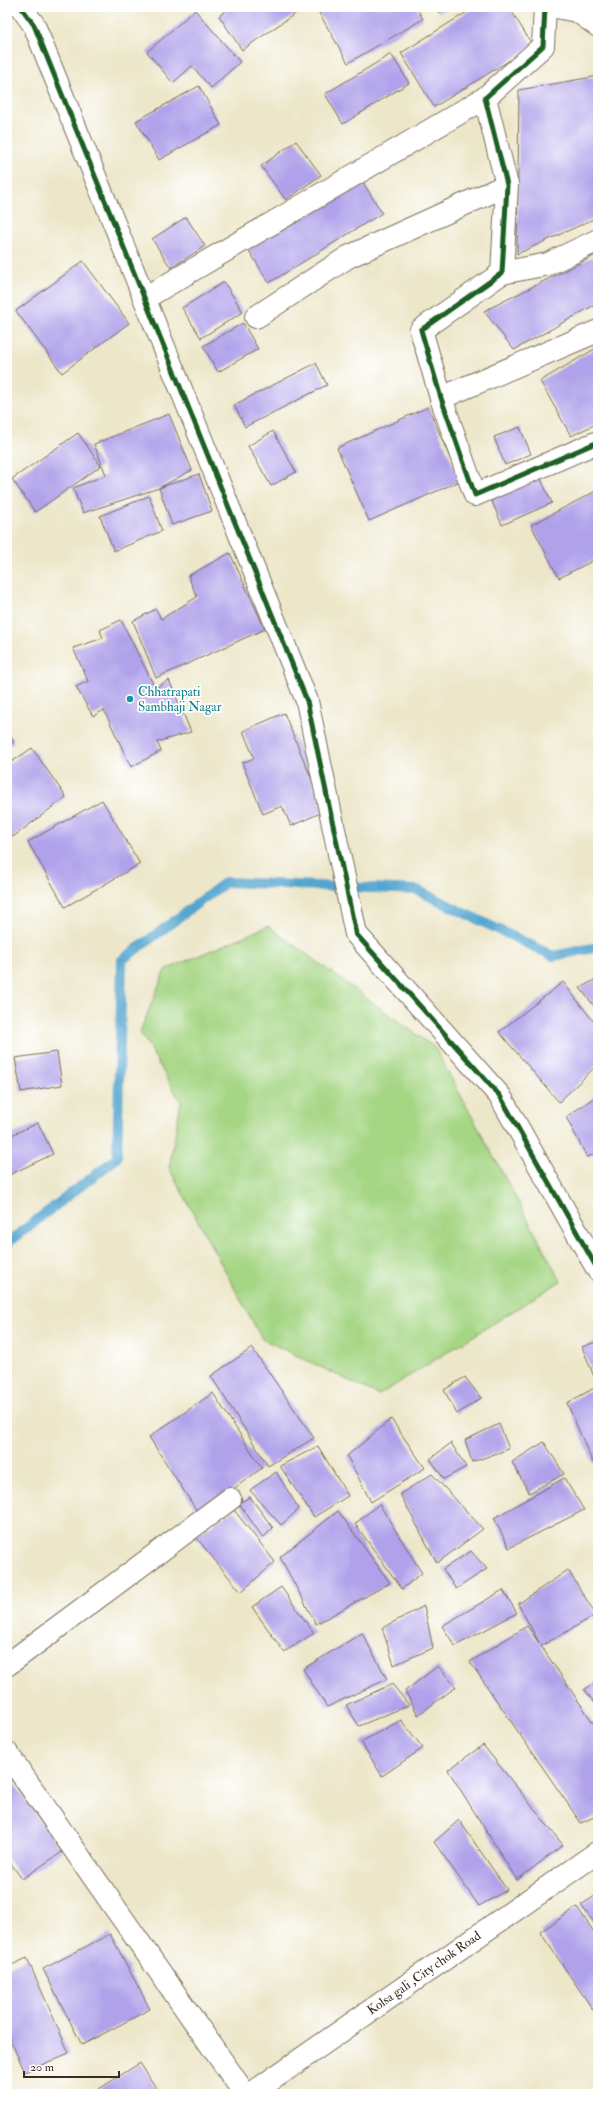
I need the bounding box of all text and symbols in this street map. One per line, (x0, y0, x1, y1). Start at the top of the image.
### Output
place label: Chhatrapati Sambhaji Nagar (138, 684, 222, 715)
marker: Chhatrapati Sambhaji Nagar (125, 694, 135, 704)
street label: Kolsa gali ,City chok Road (364, 1927, 485, 2019)
scale bar (24, 2053, 119, 2079)
text: 20 m (30, 2060, 55, 2075)

